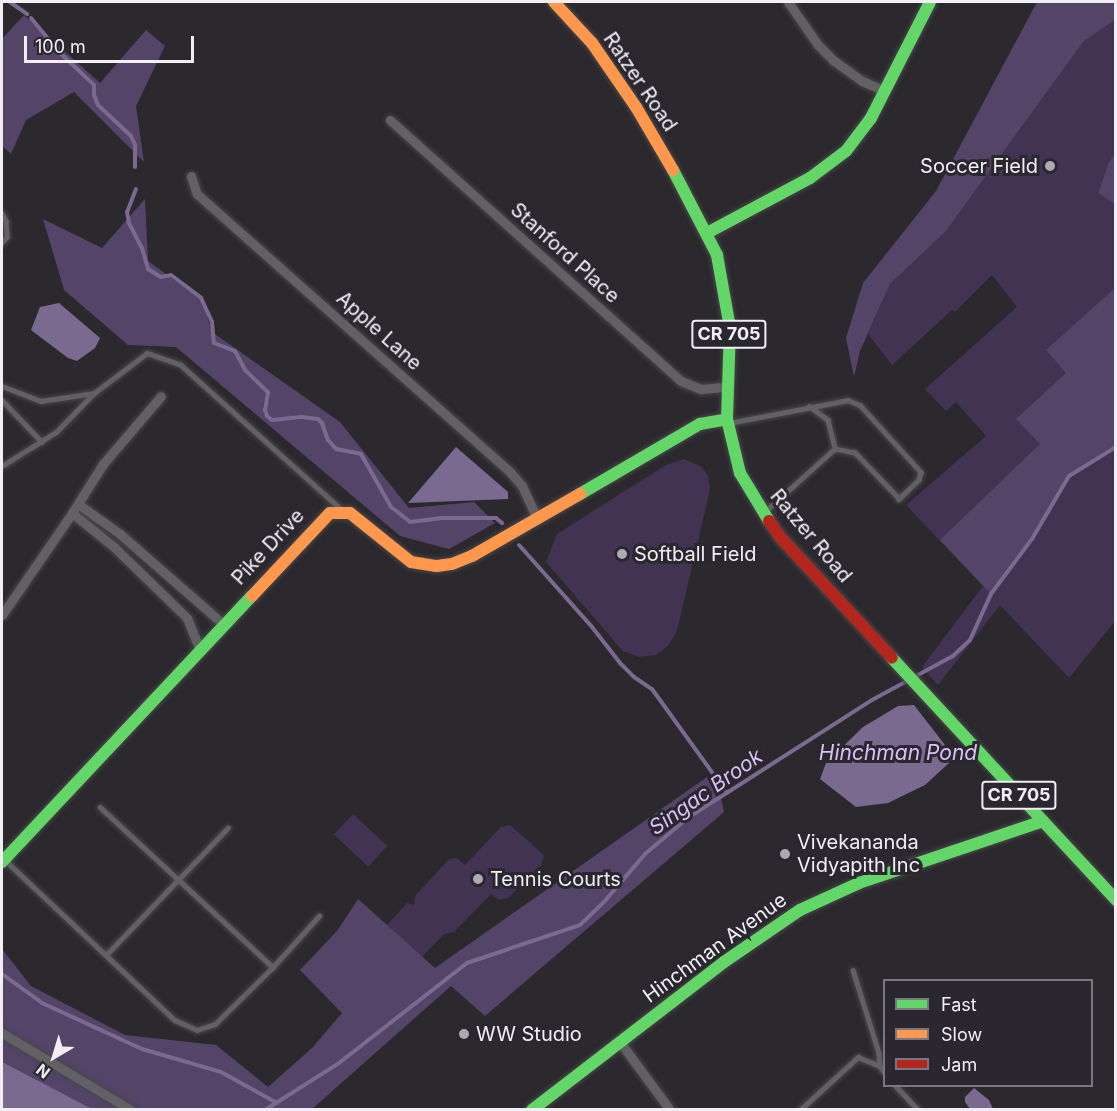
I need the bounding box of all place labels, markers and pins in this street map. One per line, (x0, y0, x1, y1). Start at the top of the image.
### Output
place label: Soccer Field (920, 154, 1038, 178)
marker: Soccer Field (1043, 159, 1057, 173)
place label: Softball Field (634, 542, 756, 566)
marker: Softball Field (615, 547, 629, 561)
place label: Vivekananda Vidyapith Inc (797, 831, 920, 878)
marker: Vivekananda Vidyapith Inc (778, 847, 792, 861)
place label: Tennis Courts (490, 867, 621, 891)
marker: Tennis Courts (471, 872, 485, 886)
place label: WW Studio (476, 1022, 582, 1046)
marker: WW Studio (457, 1027, 471, 1041)

